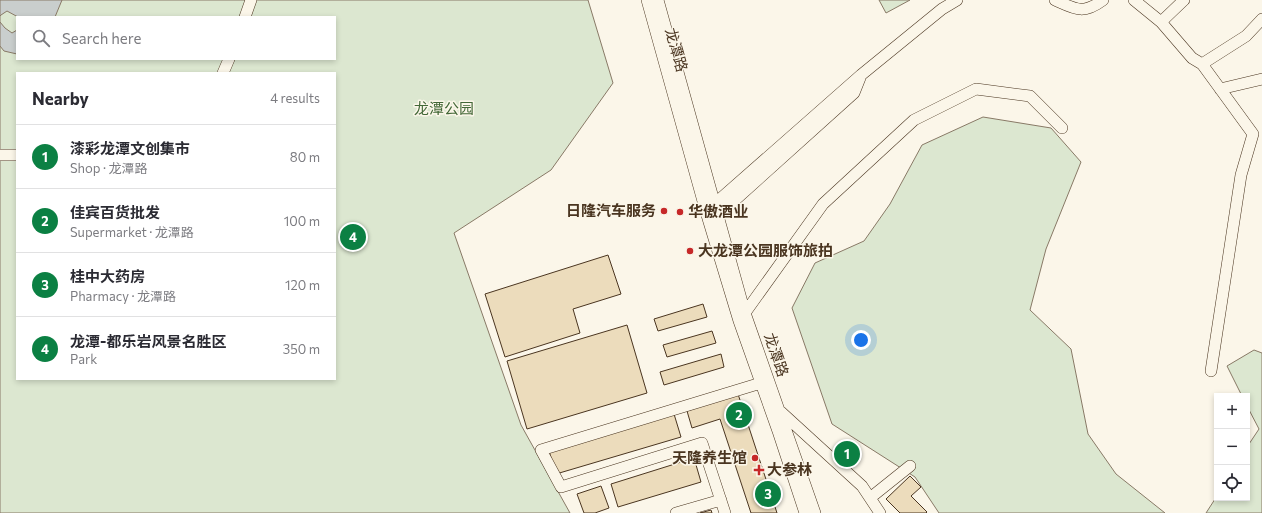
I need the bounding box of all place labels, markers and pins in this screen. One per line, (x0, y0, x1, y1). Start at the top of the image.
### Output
place label: 日隆汽车服务 (566, 201, 656, 219)
place label: 华傲酒业 (688, 202, 748, 220)
marker: 日隆汽车服务 (659, 206, 669, 216)
marker: 华傲酒业 (675, 207, 685, 217)
pin: 4 (340, 222, 366, 252)
place label: 大龙潭公园服饰旅拍 (698, 241, 833, 259)
marker: 大龙潭公园服饰旅拍 (685, 246, 695, 256)
pin: 2 (726, 400, 752, 430)
pin: 1 (834, 439, 860, 469)
place label: 天隆养生馆 (672, 448, 747, 466)
marker: 天隆养生馆 (750, 453, 760, 463)
place label: 大参林 (767, 460, 812, 478)
marker: 大参林 (754, 465, 764, 475)
pin: 3 (755, 479, 781, 509)

